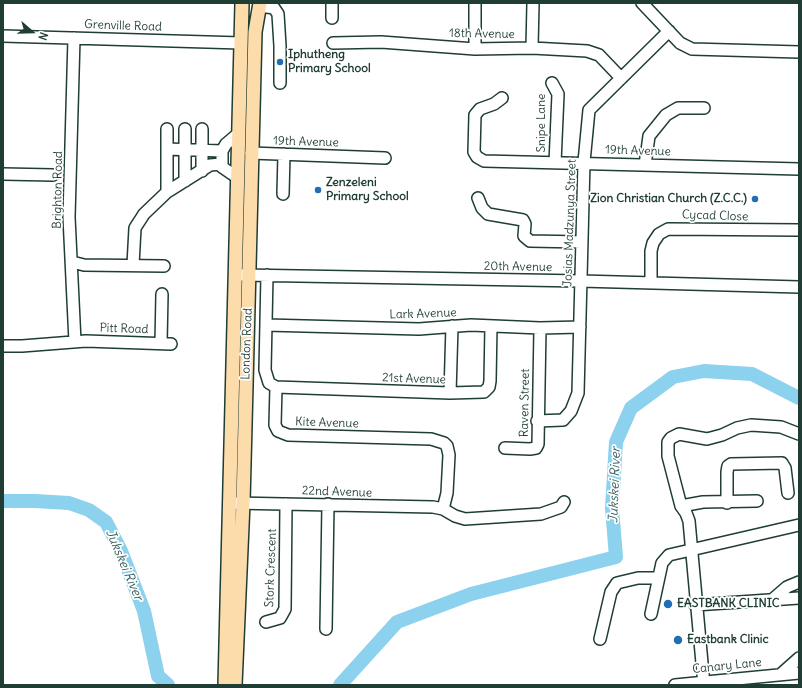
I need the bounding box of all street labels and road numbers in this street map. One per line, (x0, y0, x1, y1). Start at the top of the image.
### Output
street label: Grenville Road (84, 17, 162, 35)
street label: 18th Avenue (449, 26, 515, 42)
street label: Snipe Lane (535, 93, 549, 153)
street label: 19th Avenue (273, 134, 339, 150)
street label: 19th Avenue (605, 143, 671, 159)
street label: Brighton Road (50, 151, 66, 229)
street label: Josias Madzunya Street (561, 159, 579, 287)
street label: Cycad Close (682, 208, 748, 224)
street label: 20th Avenue (484, 259, 552, 275)
street label: Lark Avenue (389, 306, 457, 322)
street label: London Road (239, 308, 255, 380)
street label: Pitt Road (99, 321, 149, 337)
street label: Raven Street (517, 369, 533, 437)
street label: 21st Avenue (382, 371, 446, 387)
street label: Kite Avenue (295, 415, 359, 431)
street label: 22nd Avenue (302, 484, 372, 500)
street label: Stork Crescent (262, 528, 280, 608)
street label: Canary Lane (692, 655, 762, 677)

